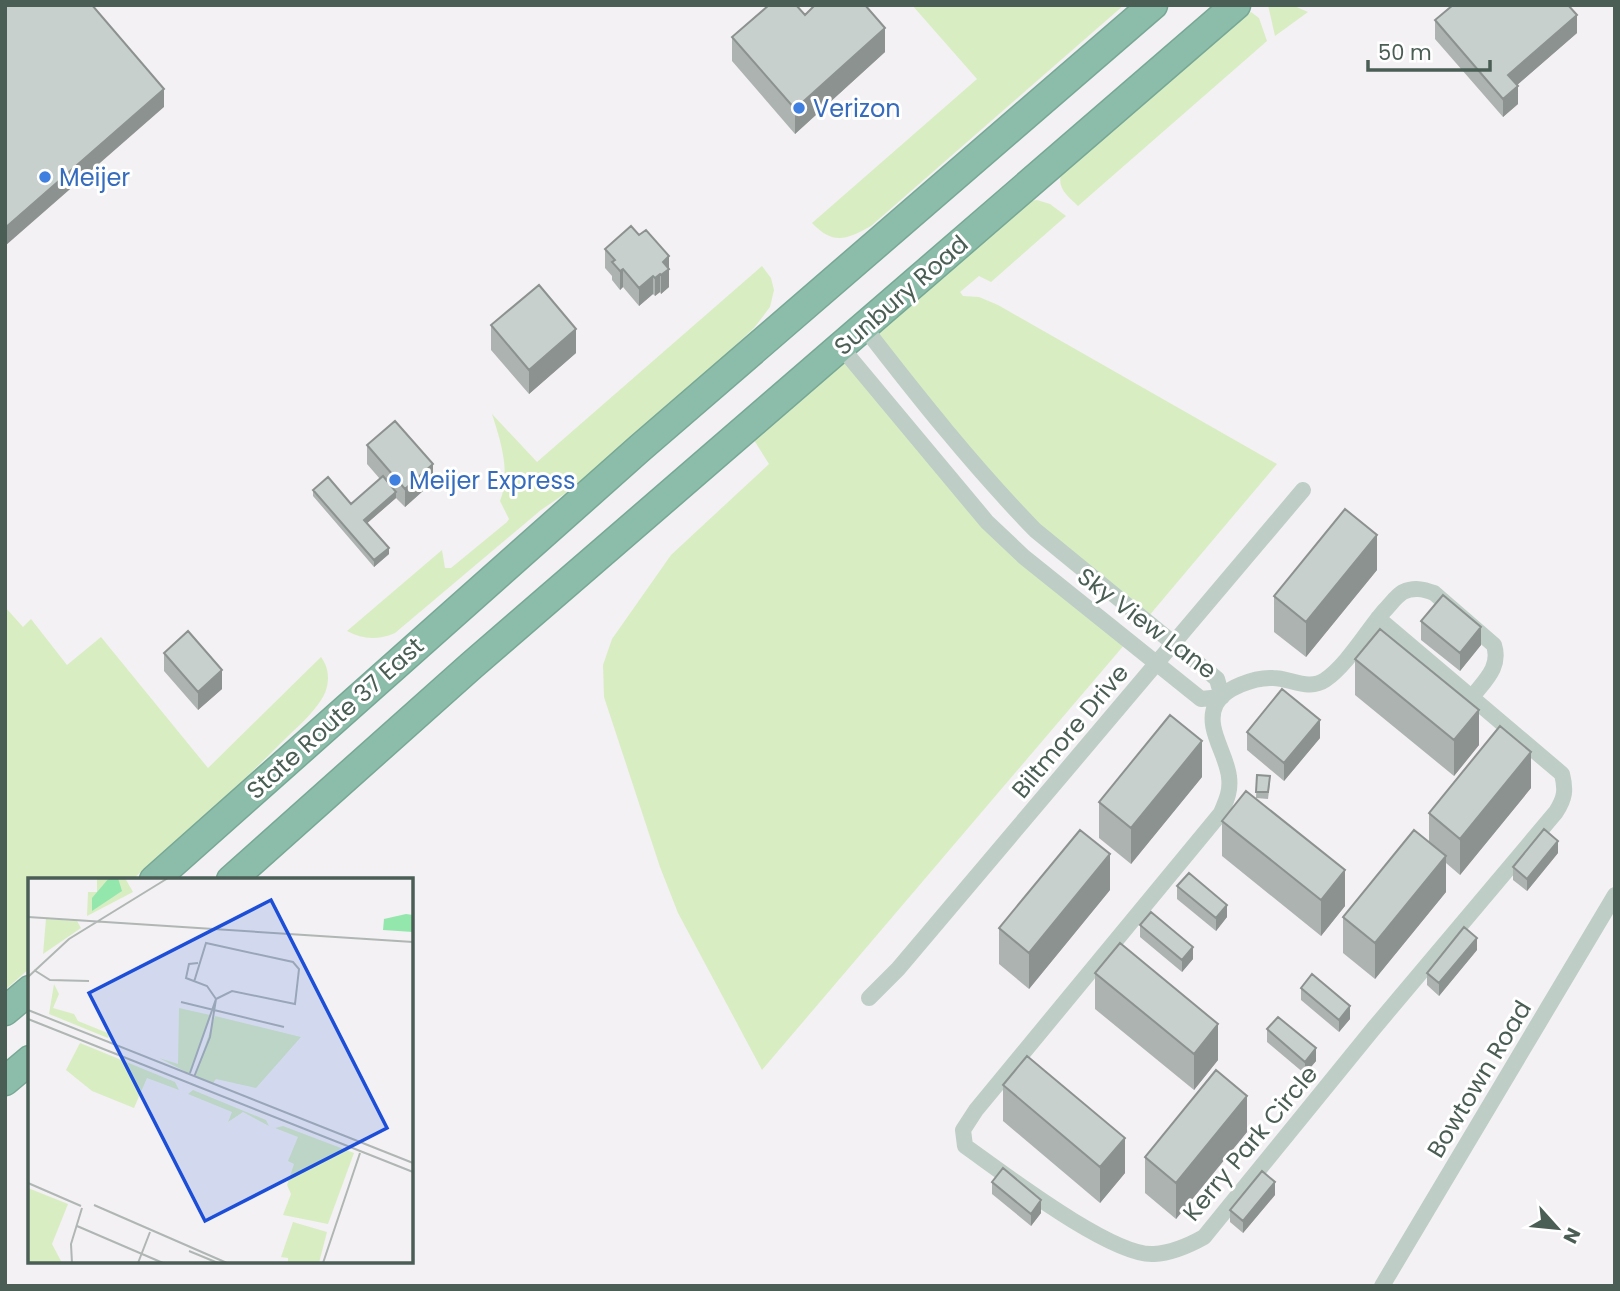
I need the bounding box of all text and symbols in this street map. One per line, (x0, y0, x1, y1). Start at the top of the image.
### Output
scale bar (1368, 28, 1490, 72)
text: 50 m (1378, 38, 1432, 67)
place label: Verizon (813, 92, 901, 125)
marker: Verizon (791, 100, 807, 116)
place label: Meijer (59, 161, 130, 194)
marker: Meijer (37, 169, 53, 185)
street label: Sunbury Road (827, 228, 975, 362)
place label: Meijer Express (409, 464, 576, 497)
marker: Meijer Express (387, 472, 403, 488)
street label: Sky View Lane (1071, 560, 1223, 686)
street label: State Route 37 East (239, 630, 431, 806)
street label: Biltmore Drive (1004, 657, 1136, 805)
inset map (28, 878, 413, 1263)
street label: Bowtown Road (1419, 994, 1539, 1164)
street label: Kerry Park Circle (1175, 1058, 1325, 1228)
north arrow (1522, 1193, 1592, 1263)
text: N (1556, 1223, 1587, 1248)

